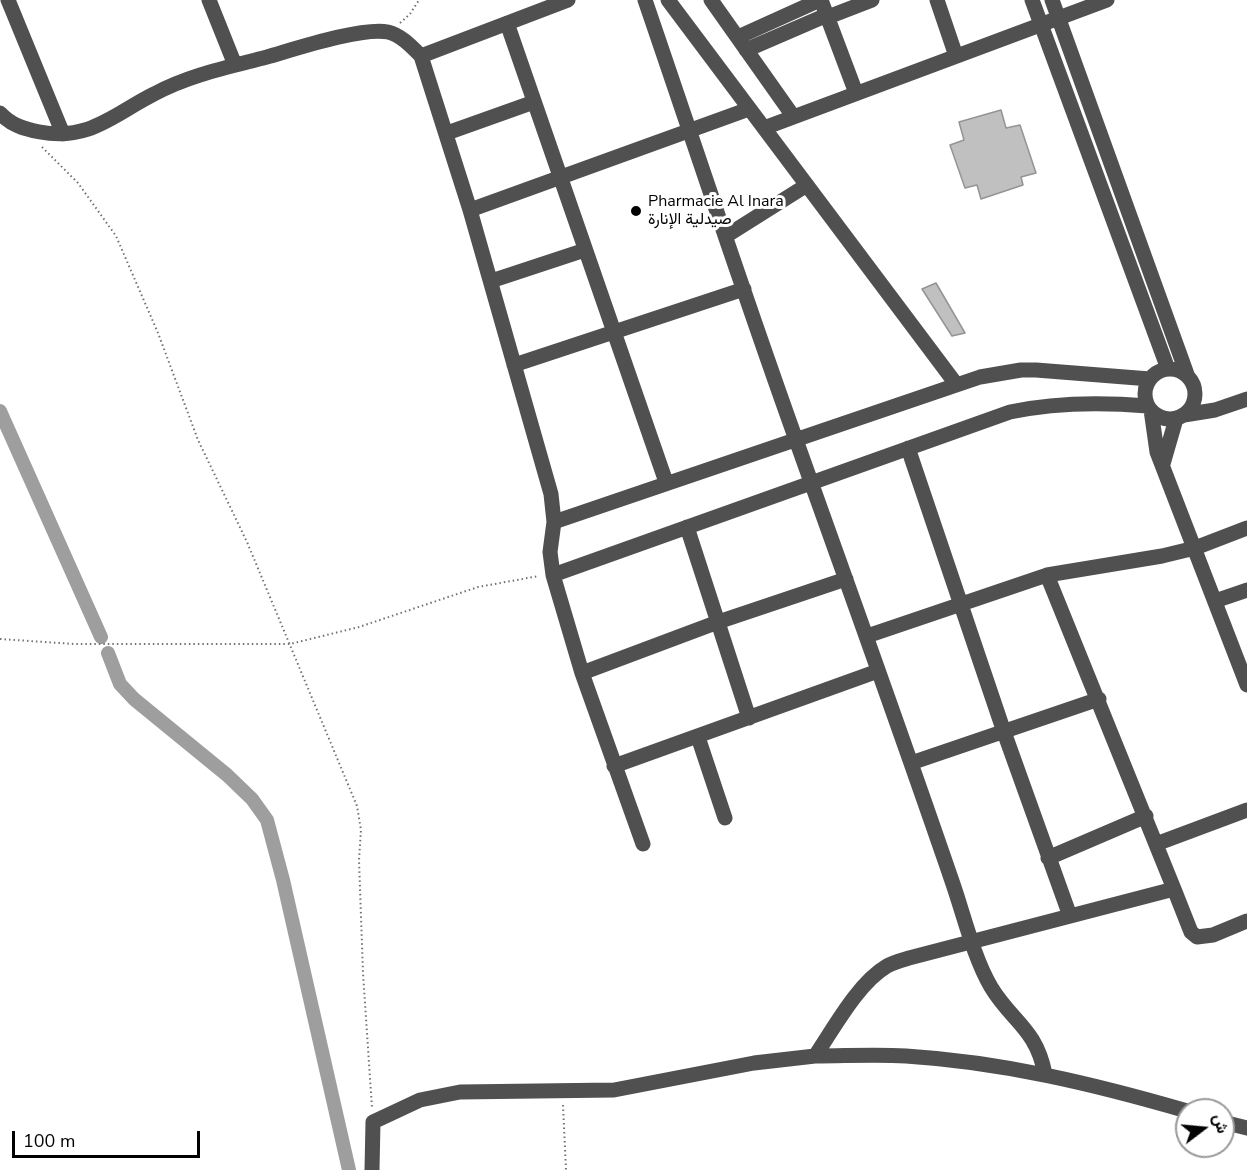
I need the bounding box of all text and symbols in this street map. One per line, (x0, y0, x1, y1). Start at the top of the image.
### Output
place label: Pharmacie Al Inara صيدلية الإنارة (648, 192, 784, 230)
marker: Pharmacie Al Inara صيدلية الإنارة (629, 204, 643, 218)
north arrow (1175, 1098, 1235, 1158)
text: ش (1207, 1111, 1234, 1136)
scale bar (15, 1119, 202, 1157)
text: 100 m (23, 1129, 75, 1153)

